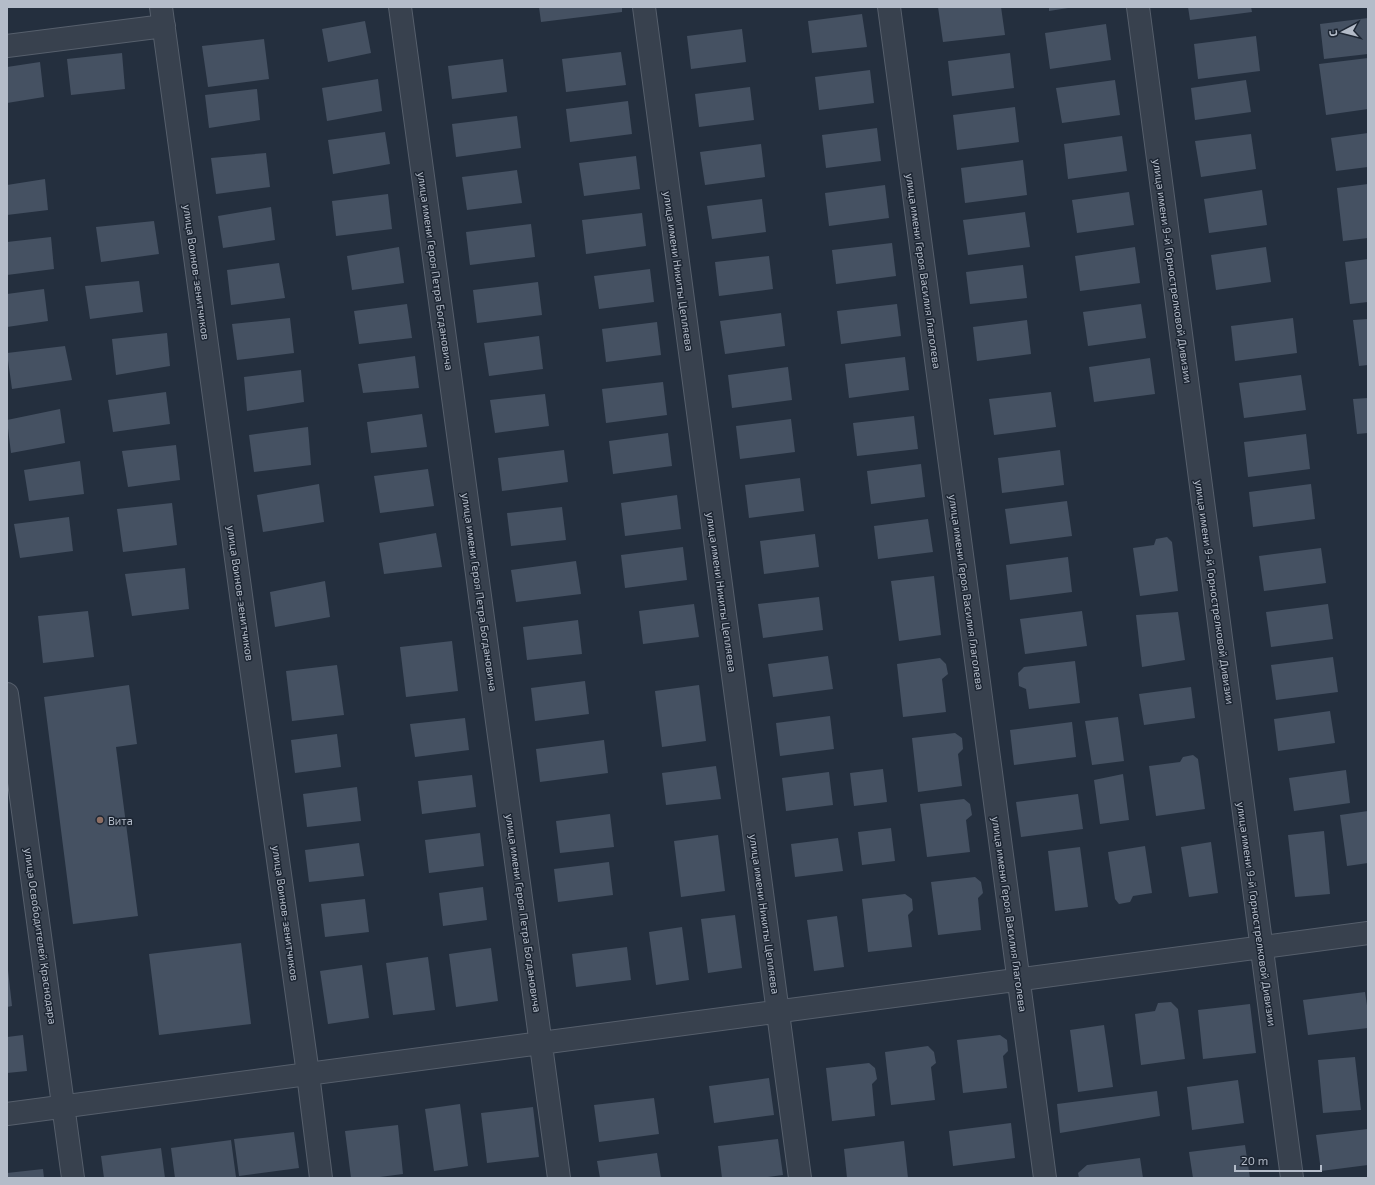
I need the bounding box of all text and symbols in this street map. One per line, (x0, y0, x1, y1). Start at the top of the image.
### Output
north arrow (1323, 12, 1363, 52)
text: С (1326, 29, 1339, 37)
street label: улица имени 9-й Горнострелковой Дивизии (1150, 158, 1195, 384)
street label: улица имени Героя Петра Богдановича (415, 171, 456, 371)
street label: улица имени Героя Василия Глаголева (903, 172, 944, 370)
street label: улица имени Никиты Цепляева (660, 190, 697, 352)
street label: улица Воинов-зенитчиков (180, 204, 213, 341)
street label: улица имени 9-й Горнострелковой Дивизии (1192, 479, 1237, 705)
street label: улица имени Героя Петра Богдановича (459, 492, 500, 692)
street label: улица имени Героя Василия Глаголева (946, 493, 987, 691)
street label: улица имени Никиты Цепляева (703, 511, 740, 673)
street label: улица Воинов-зенитчиков (224, 525, 257, 662)
street label: улица имени 9-й Горнострелковой Дивизии (1234, 801, 1279, 1027)
street label: улица имени Героя Петра Богдановича (503, 813, 544, 1013)
place label: Вита (108, 814, 133, 827)
marker: Вита (95, 815, 105, 825)
street label: улица имени Героя Василия Глаголева (989, 815, 1030, 1013)
street label: улица имени Никиты Цепляева (746, 833, 783, 995)
street label: улица Воинов-зенитчиков (269, 845, 302, 982)
street label: улица Освободителей Краснодара (21, 847, 60, 1025)
scale bar (1235, 1147, 1321, 1173)
text: 20 m (1241, 1153, 1268, 1167)

